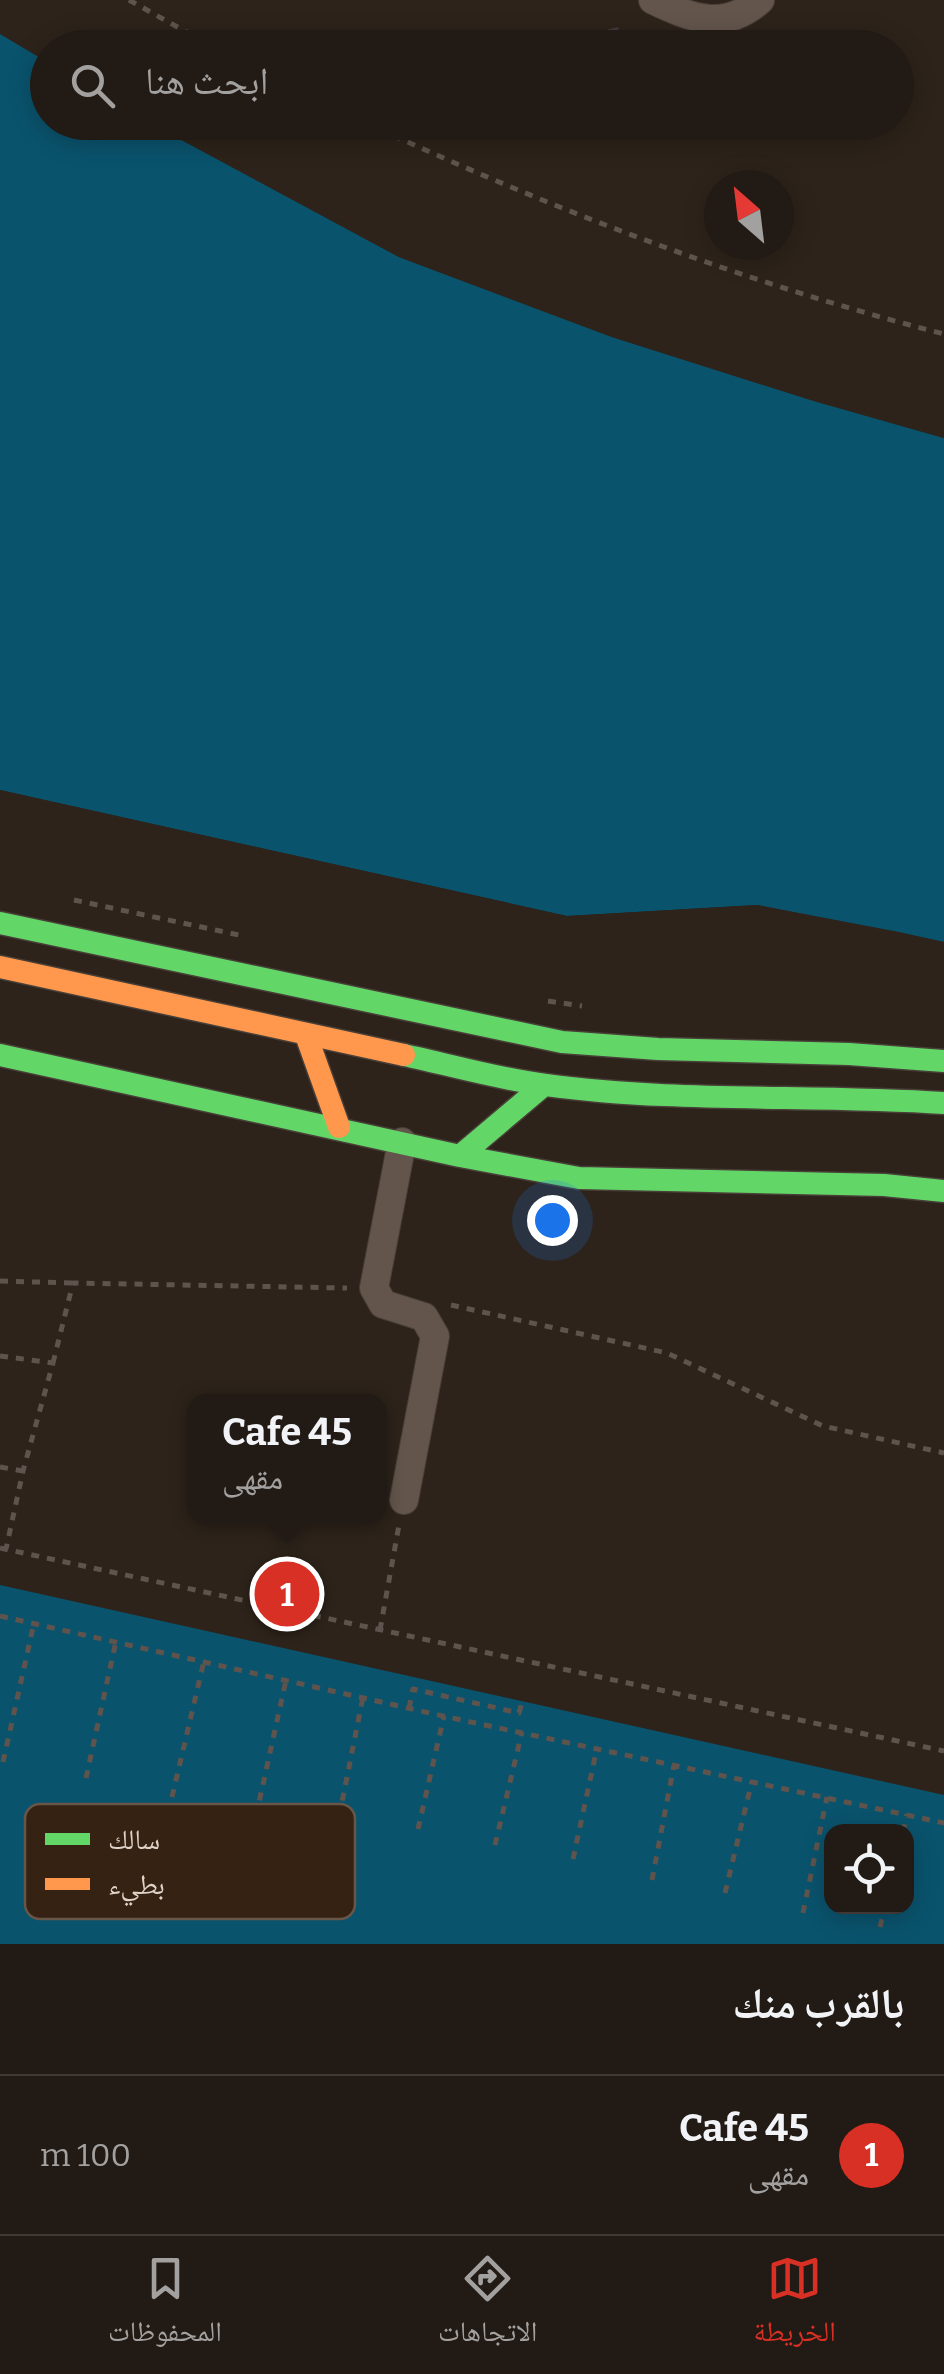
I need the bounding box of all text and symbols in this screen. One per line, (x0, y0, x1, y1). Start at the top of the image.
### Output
search box (30, 30, 914, 140)
icon: search (65, 58, 120, 113)
text: ابحث هنا (145, 58, 268, 104)
north arrow (704, 170, 794, 260)
your location (527, 1195, 578, 1246)
popup (187, 1394, 387, 1524)
text: Cafe 45 (222, 1409, 352, 1455)
text: مقهى (222, 1459, 283, 1497)
pin: 1 (254, 1556, 320, 1632)
legend (25, 1804, 355, 1919)
text: سالك (108, 1823, 160, 1856)
map controls (824, 1824, 914, 1914)
button: locate (824, 1824, 914, 1914)
text: بطيء (108, 1868, 165, 1907)
text: بالقرب منك (733, 1979, 904, 2029)
text: Cafe 45 (679, 2105, 809, 2151)
text: 100 m (40, 2136, 131, 2174)
text: 1 (865, 2136, 878, 2174)
text: مقهى (748, 2155, 809, 2193)
tab: المحفوظات (108, 2251, 222, 2359)
tab: الاتجاهات (438, 2251, 537, 2359)
tab: الخريطة (754, 2251, 836, 2359)

